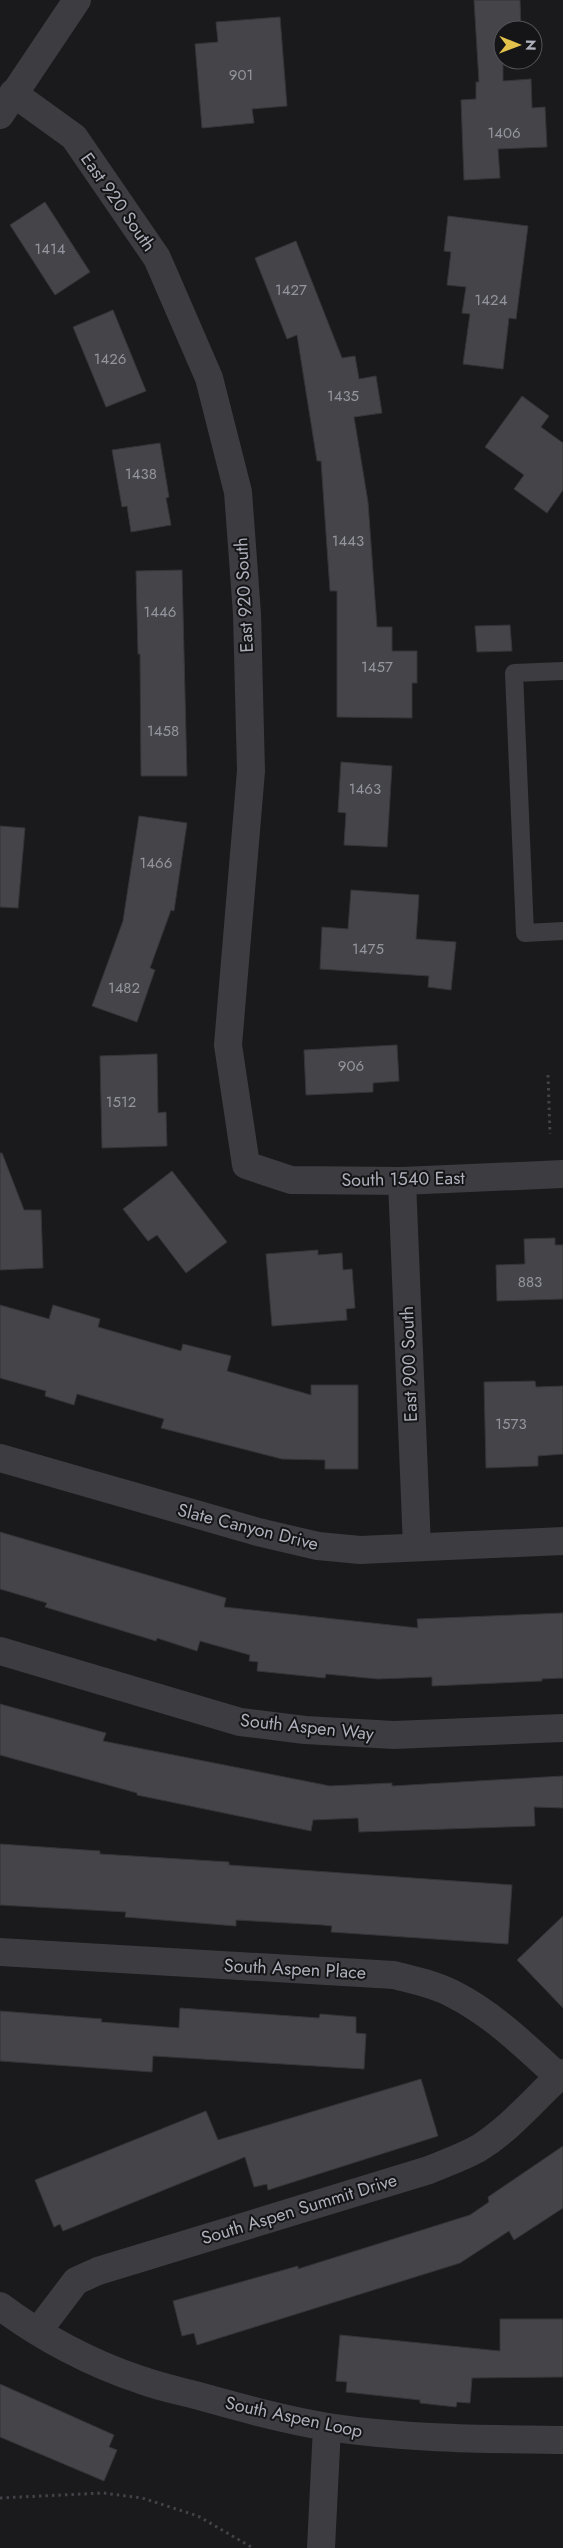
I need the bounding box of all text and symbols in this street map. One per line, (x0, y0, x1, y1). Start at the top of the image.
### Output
north arrow (493, 20, 543, 70)
text: N (521, 39, 541, 51)
house number: 901 (229, 64, 253, 86)
house number: 1406 (487, 122, 521, 144)
street label: East 920 South (74, 147, 162, 257)
house number: 1414 (35, 238, 66, 260)
house number: 1427 (275, 279, 307, 301)
house number: 1424 (475, 289, 508, 311)
house number: 1426 (94, 348, 126, 370)
house number: 1435 (327, 385, 359, 407)
house number: 1438 (125, 463, 157, 485)
house number: 1443 (332, 530, 364, 552)
street label: East 920 South (228, 537, 260, 653)
house number: 1446 (144, 601, 176, 623)
house number: 1457 (361, 656, 393, 678)
house number: 1458 (147, 720, 179, 742)
house number: 1463 (349, 778, 381, 800)
house number: 1466 (140, 852, 172, 874)
house number: 1475 (352, 938, 384, 960)
house number: 1482 (108, 977, 140, 999)
house number: 906 (338, 1055, 364, 1077)
house number: 1512 (106, 1091, 136, 1113)
street label: South 1540 East (341, 1165, 466, 1193)
house number: 883 (518, 1271, 542, 1293)
street label: East 900 South (394, 1306, 424, 1422)
house number: 1573 (495, 1413, 527, 1435)
street label: Slate Canyon Drive (175, 1497, 321, 1557)
street label: South Aspen Way (239, 1707, 375, 1747)
street label: South Aspen Place (223, 1952, 367, 1986)
street label: South Aspen Summit Drive (198, 2167, 400, 2251)
street label: South Aspen Loop (223, 2390, 365, 2444)

